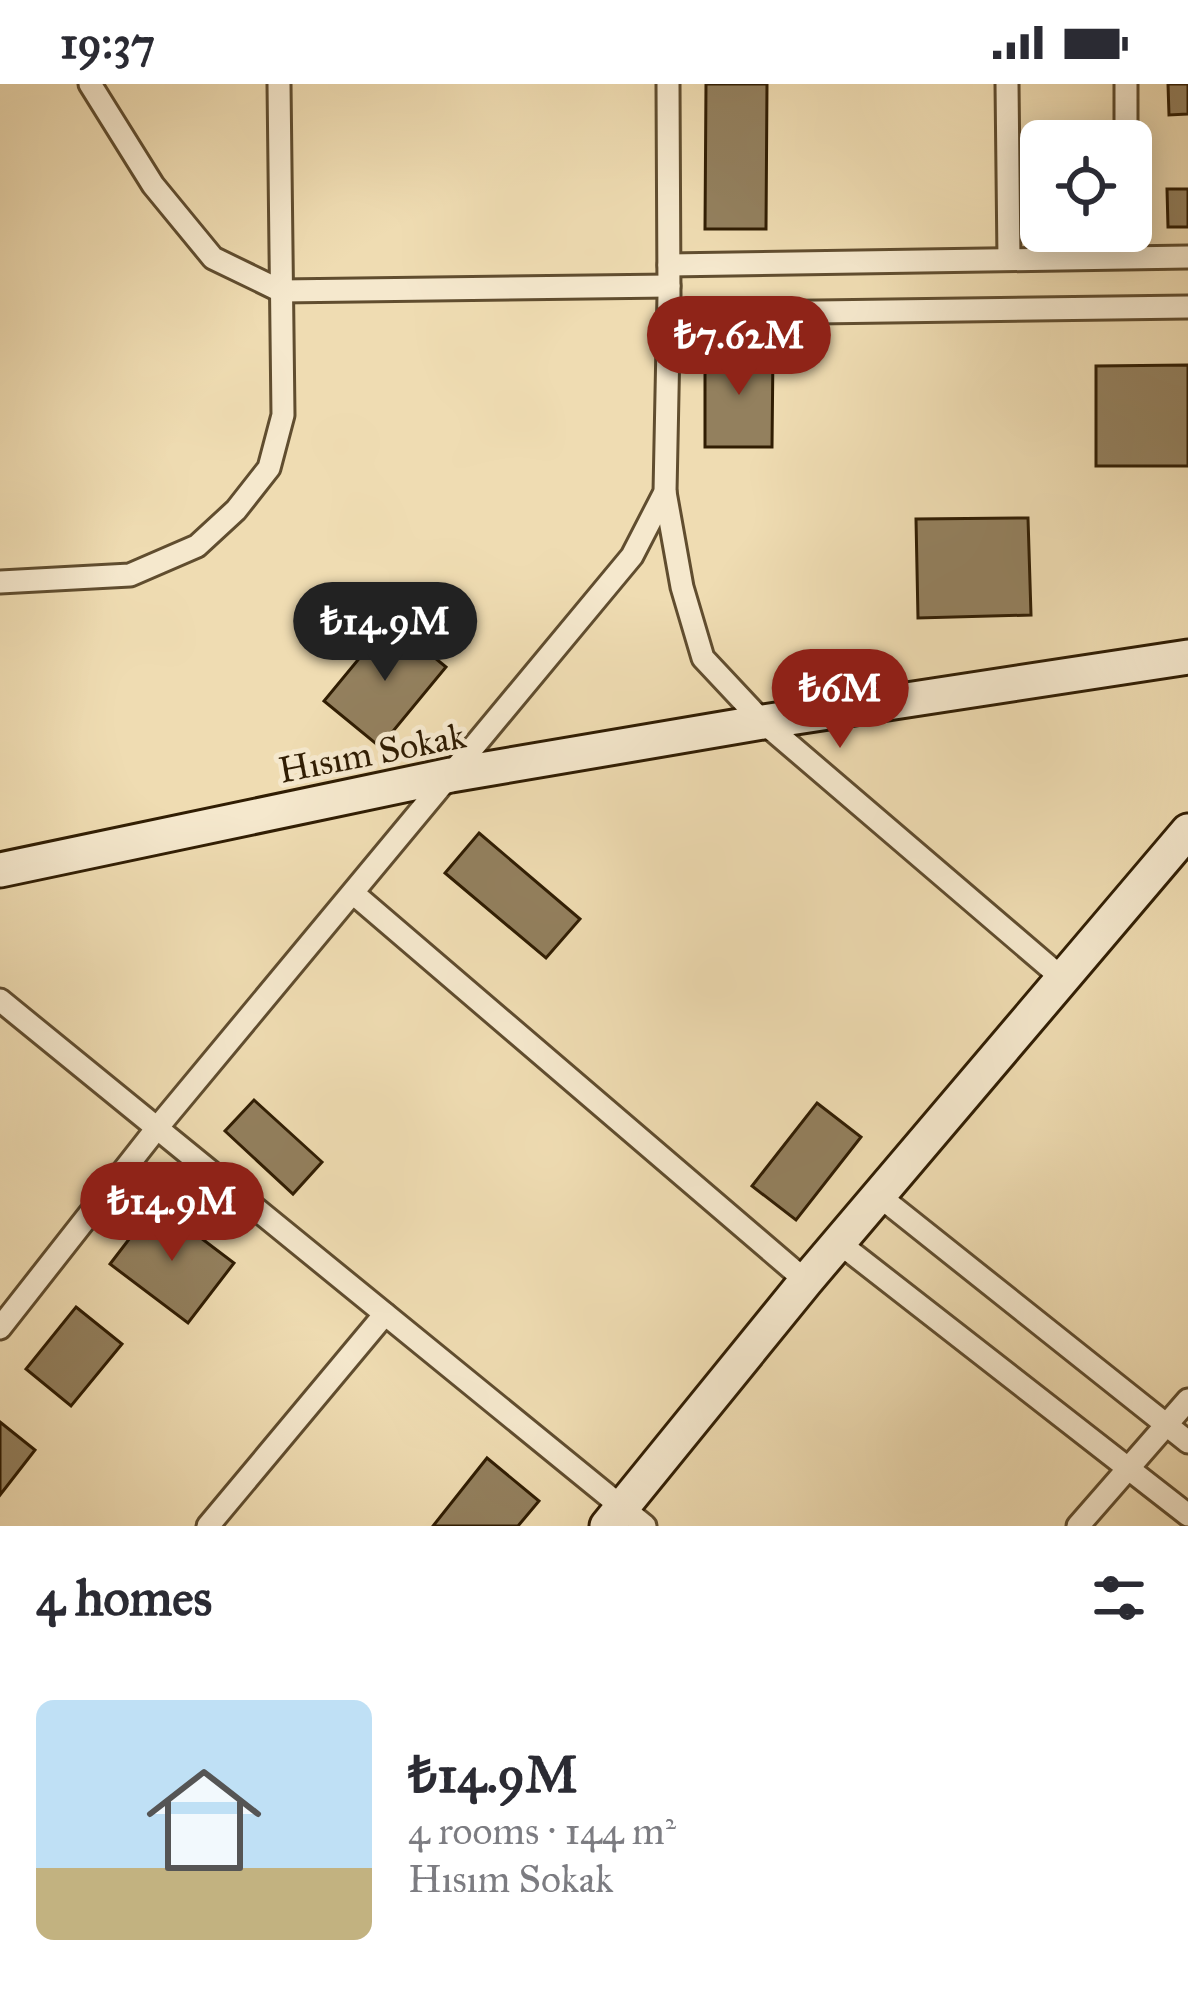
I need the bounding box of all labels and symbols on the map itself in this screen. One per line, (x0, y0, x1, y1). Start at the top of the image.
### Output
pin: ₺7.62M (641, 296, 837, 398)
pin: ₺14.9M (287, 582, 483, 684)
pin: ₺6M (782, 649, 898, 751)
street label: Hısım Sokak (275, 713, 470, 793)
pin: ₺14.9M (74, 1162, 270, 1264)

